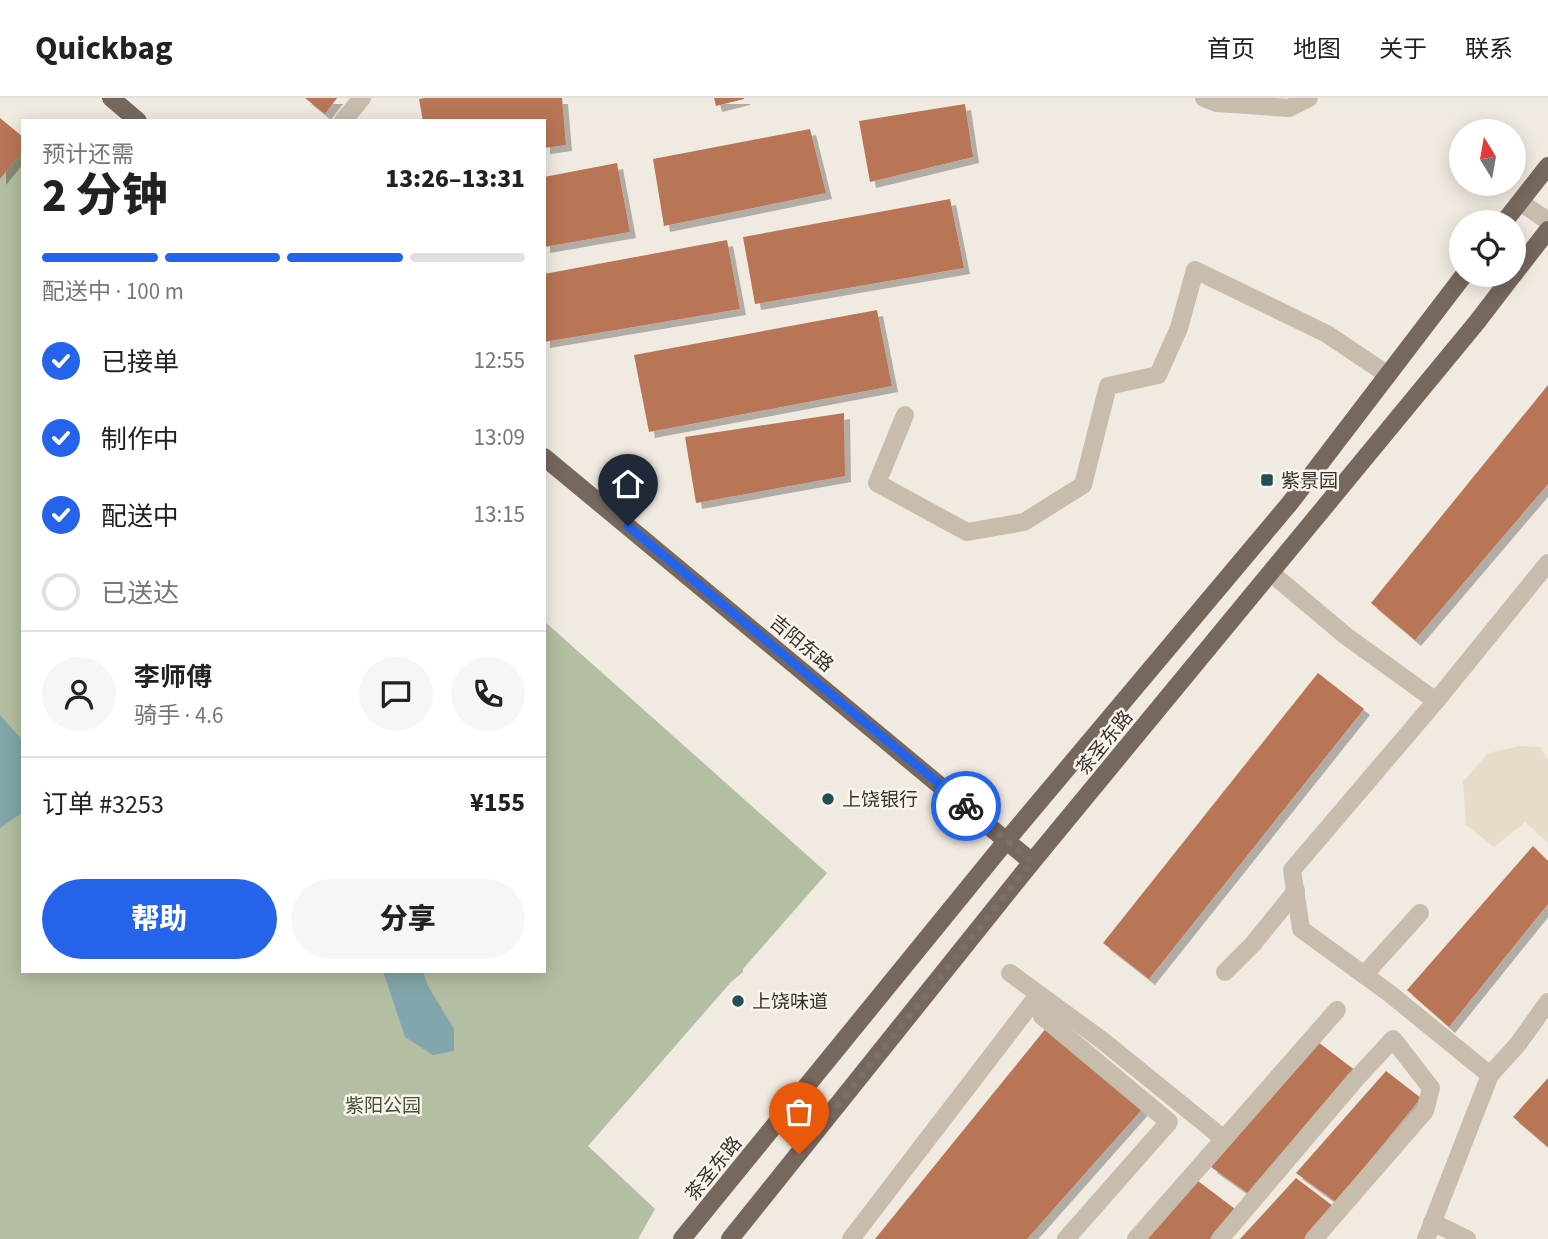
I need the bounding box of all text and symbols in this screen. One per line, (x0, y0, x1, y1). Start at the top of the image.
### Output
text: Quickbag (35, 25, 173, 72)
text: 首页 (1207, 32, 1255, 67)
text: 地图 (1293, 32, 1341, 67)
text: 关于 (1379, 32, 1427, 67)
text: 联系 (1465, 32, 1513, 67)
north arrow (1449, 119, 1526, 196)
map controls (1449, 119, 1526, 287)
text: 预计还需 (42, 138, 134, 171)
text: 13:26–13:31 (385, 160, 525, 197)
text: 2 分钟 (42, 164, 168, 229)
button: locate (1449, 210, 1526, 287)
text: 配送中 · 100 m (42, 275, 184, 308)
icon: check (42, 342, 80, 380)
text: 已接单 (101, 344, 179, 381)
text: 12:55 (474, 344, 525, 377)
icon: check (42, 419, 80, 457)
text: 制作中 (101, 421, 179, 458)
text: 13:09 (474, 421, 525, 454)
pin (598, 454, 658, 526)
icon: home (609, 465, 647, 503)
place label: 紫景园 (1281, 468, 1338, 495)
marker: 紫景园 (1259, 472, 1275, 488)
icon: check (42, 496, 80, 534)
text: 配送中 (101, 498, 179, 535)
text: 13:15 (474, 498, 525, 531)
text: 已送达 (101, 575, 179, 612)
street label: 吉阳东路 (763, 609, 839, 679)
button: person (42, 657, 116, 731)
button: chat (359, 657, 433, 731)
button: phone (451, 657, 525, 731)
text: 李师傅 (134, 659, 212, 696)
text: 骑手 · 4.6 (134, 699, 224, 732)
street label: 茶圣东路 (1071, 705, 1140, 781)
courier (931, 771, 1001, 841)
text: ¥155 (470, 784, 525, 821)
text: 订单 #3253 (42, 786, 164, 823)
place label: 上饶银行 (842, 787, 918, 814)
icon: bike (947, 787, 985, 825)
marker: 上饶银行 (820, 791, 836, 807)
button: 帮助 (42, 879, 277, 959)
button: 分享 (291, 879, 525, 959)
place label: 上饶味道 (752, 989, 828, 1016)
marker: 上饶味道 (730, 993, 746, 1009)
pin (769, 1082, 829, 1154)
park label: 紫阳公园 (345, 1093, 421, 1120)
icon: bag (780, 1093, 818, 1131)
street label: 茶圣东路 (680, 1131, 749, 1207)

